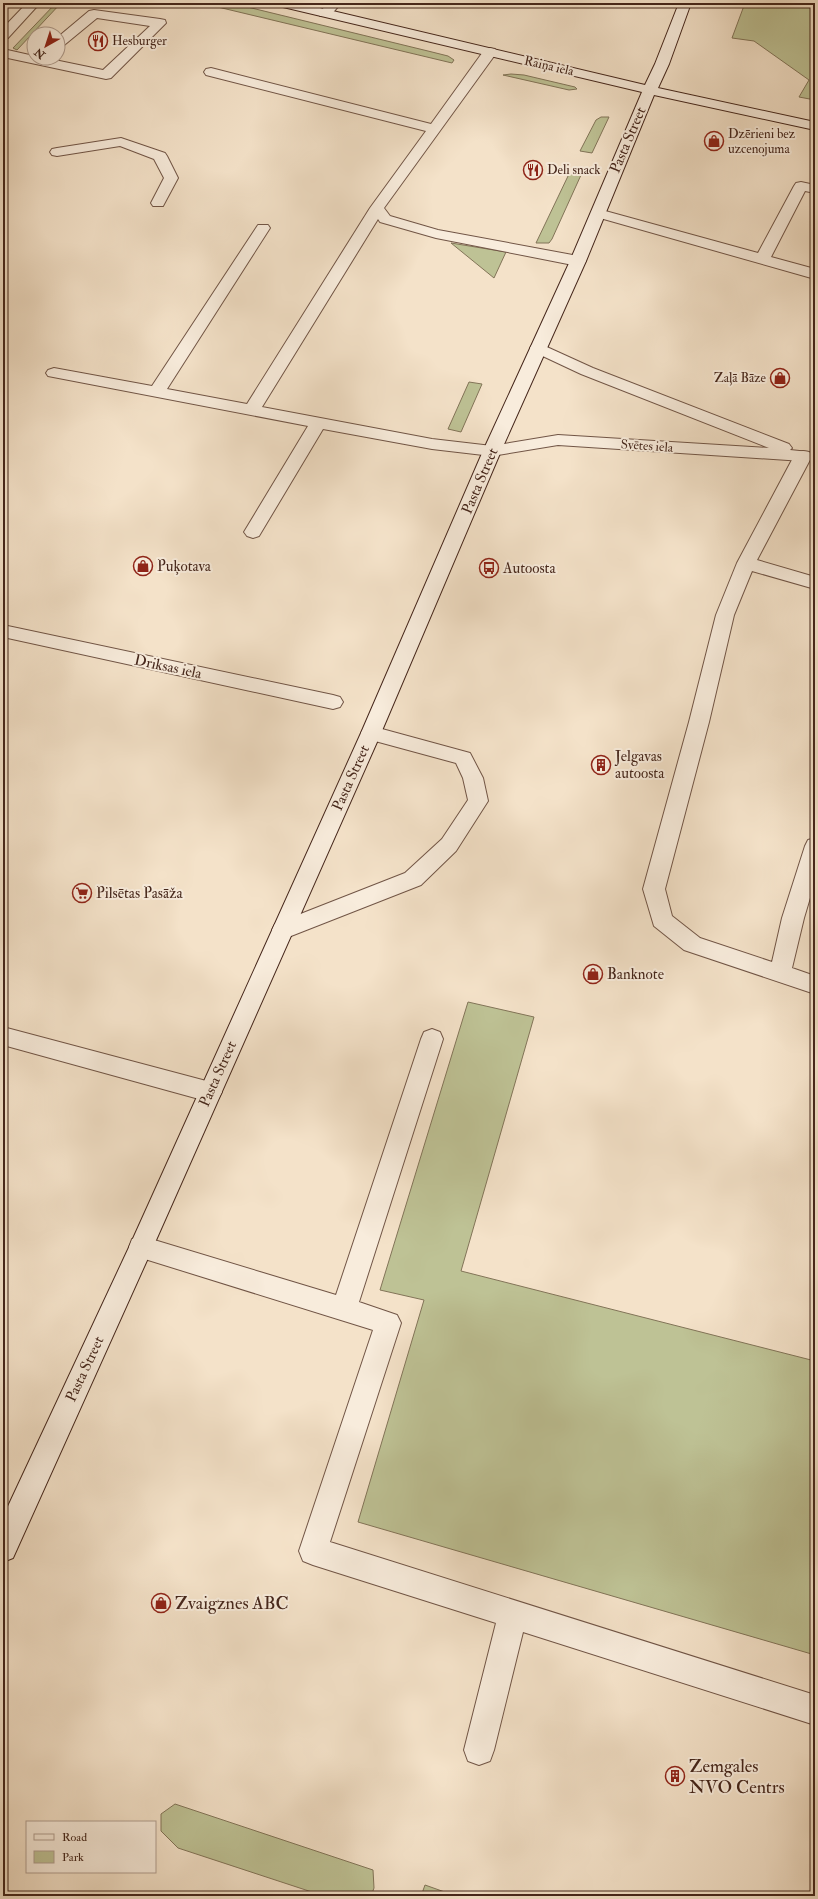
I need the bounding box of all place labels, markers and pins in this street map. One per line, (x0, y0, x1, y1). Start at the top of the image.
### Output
restaurant icon: Hesburger (87, 30, 109, 52)
place label: Hesburger (112, 33, 167, 49)
place label: Dzērieni bez uzcenojuma (728, 126, 796, 157)
shop icon: Dzērieni bez uzcenojuma (703, 130, 725, 152)
restaurant icon: Deli snack (522, 159, 544, 181)
place label: Deli snack (547, 162, 601, 178)
shop icon: Zaļā Bāze (769, 367, 791, 389)
place label: Zaļā Bāze (714, 370, 767, 386)
shop icon: Puķotava (132, 555, 154, 577)
place label: Puķotava (157, 557, 212, 576)
bus stop icon: Autoosta (478, 557, 500, 579)
place label: Autoosta (502, 559, 556, 578)
place label: Jelgavas autoosta (614, 747, 665, 783)
building icon: Jelgavas autoosta (590, 754, 612, 776)
supermarket icon: Pilsētas Pasāža (71, 882, 93, 904)
place label: Pilsētas Pasāža (96, 884, 183, 903)
shop icon: Banknote (582, 963, 604, 985)
place label: Banknote (607, 965, 664, 984)
shop icon: Zvaigznes ABC (150, 1592, 172, 1614)
place label: Zvaigznes ABC (175, 1592, 289, 1615)
place label: Zemgales NVO Centrs (689, 1755, 785, 1799)
building icon: Zemgales NVO Centrs (664, 1765, 686, 1787)

